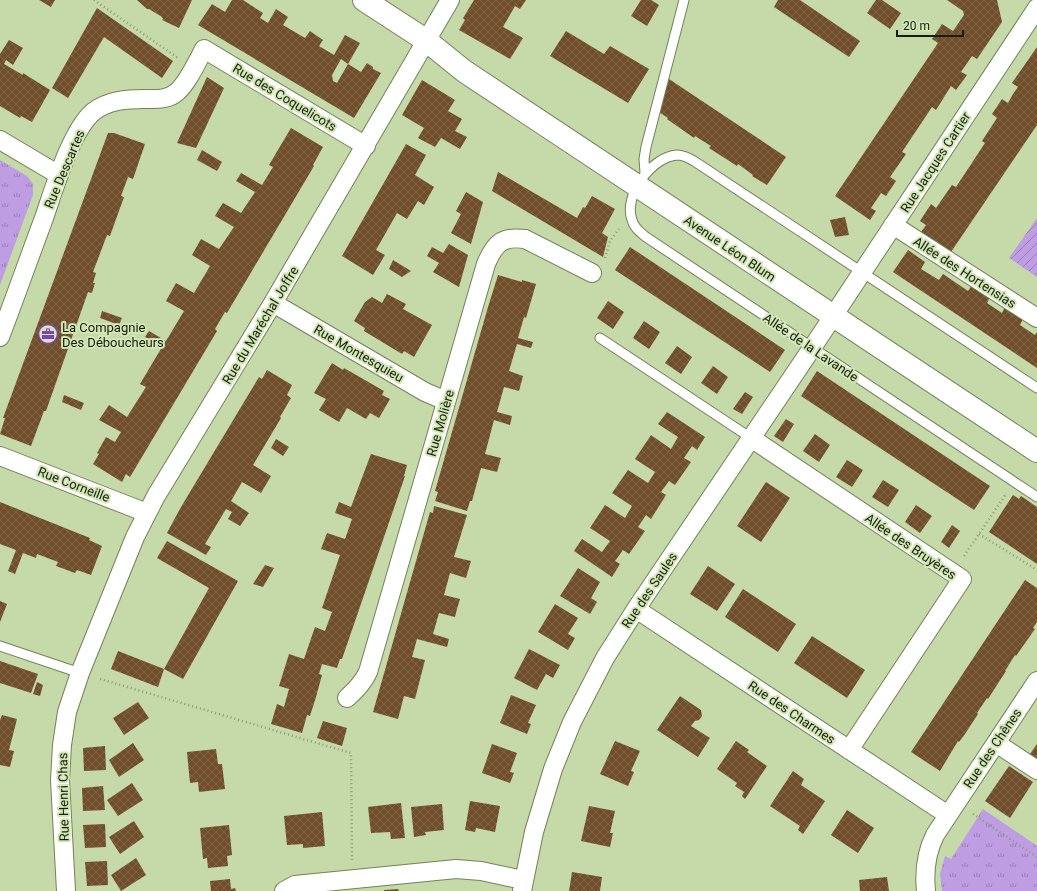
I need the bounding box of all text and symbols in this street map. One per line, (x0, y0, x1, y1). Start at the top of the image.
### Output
scale bar (897, 12, 963, 38)
text: 20 m (903, 19, 930, 33)
street label: Rue des Coquelicots (230, 61, 340, 134)
street label: Rue Jacques Cartier (897, 109, 974, 215)
street label: Rue Descartes (41, 127, 88, 211)
street label: Avenue Léon Blum (681, 212, 778, 285)
street label: Allée des Hortensias (911, 234, 1019, 311)
street label: Rue du Maréchal Joffre (219, 264, 302, 387)
street label: Allée de la Lavande (760, 310, 861, 385)
place label: La Compagnie Des Déboucheurs (62, 320, 164, 350)
street label: Rue Montesquieu (311, 322, 406, 385)
office icon: La Compagnie Des Déboucheurs (37, 323, 59, 345)
street label: Rue Molière (424, 388, 457, 458)
street label: Rue Corneille (36, 464, 112, 505)
street label: Allée des Bruyères (862, 510, 959, 583)
street label: Rue des Saules (619, 549, 680, 631)
street label: Rue des Charmes (745, 678, 838, 747)
street label: Rue des Chênes (960, 705, 1025, 791)
street label: Rue Henri Chas (55, 752, 72, 842)

